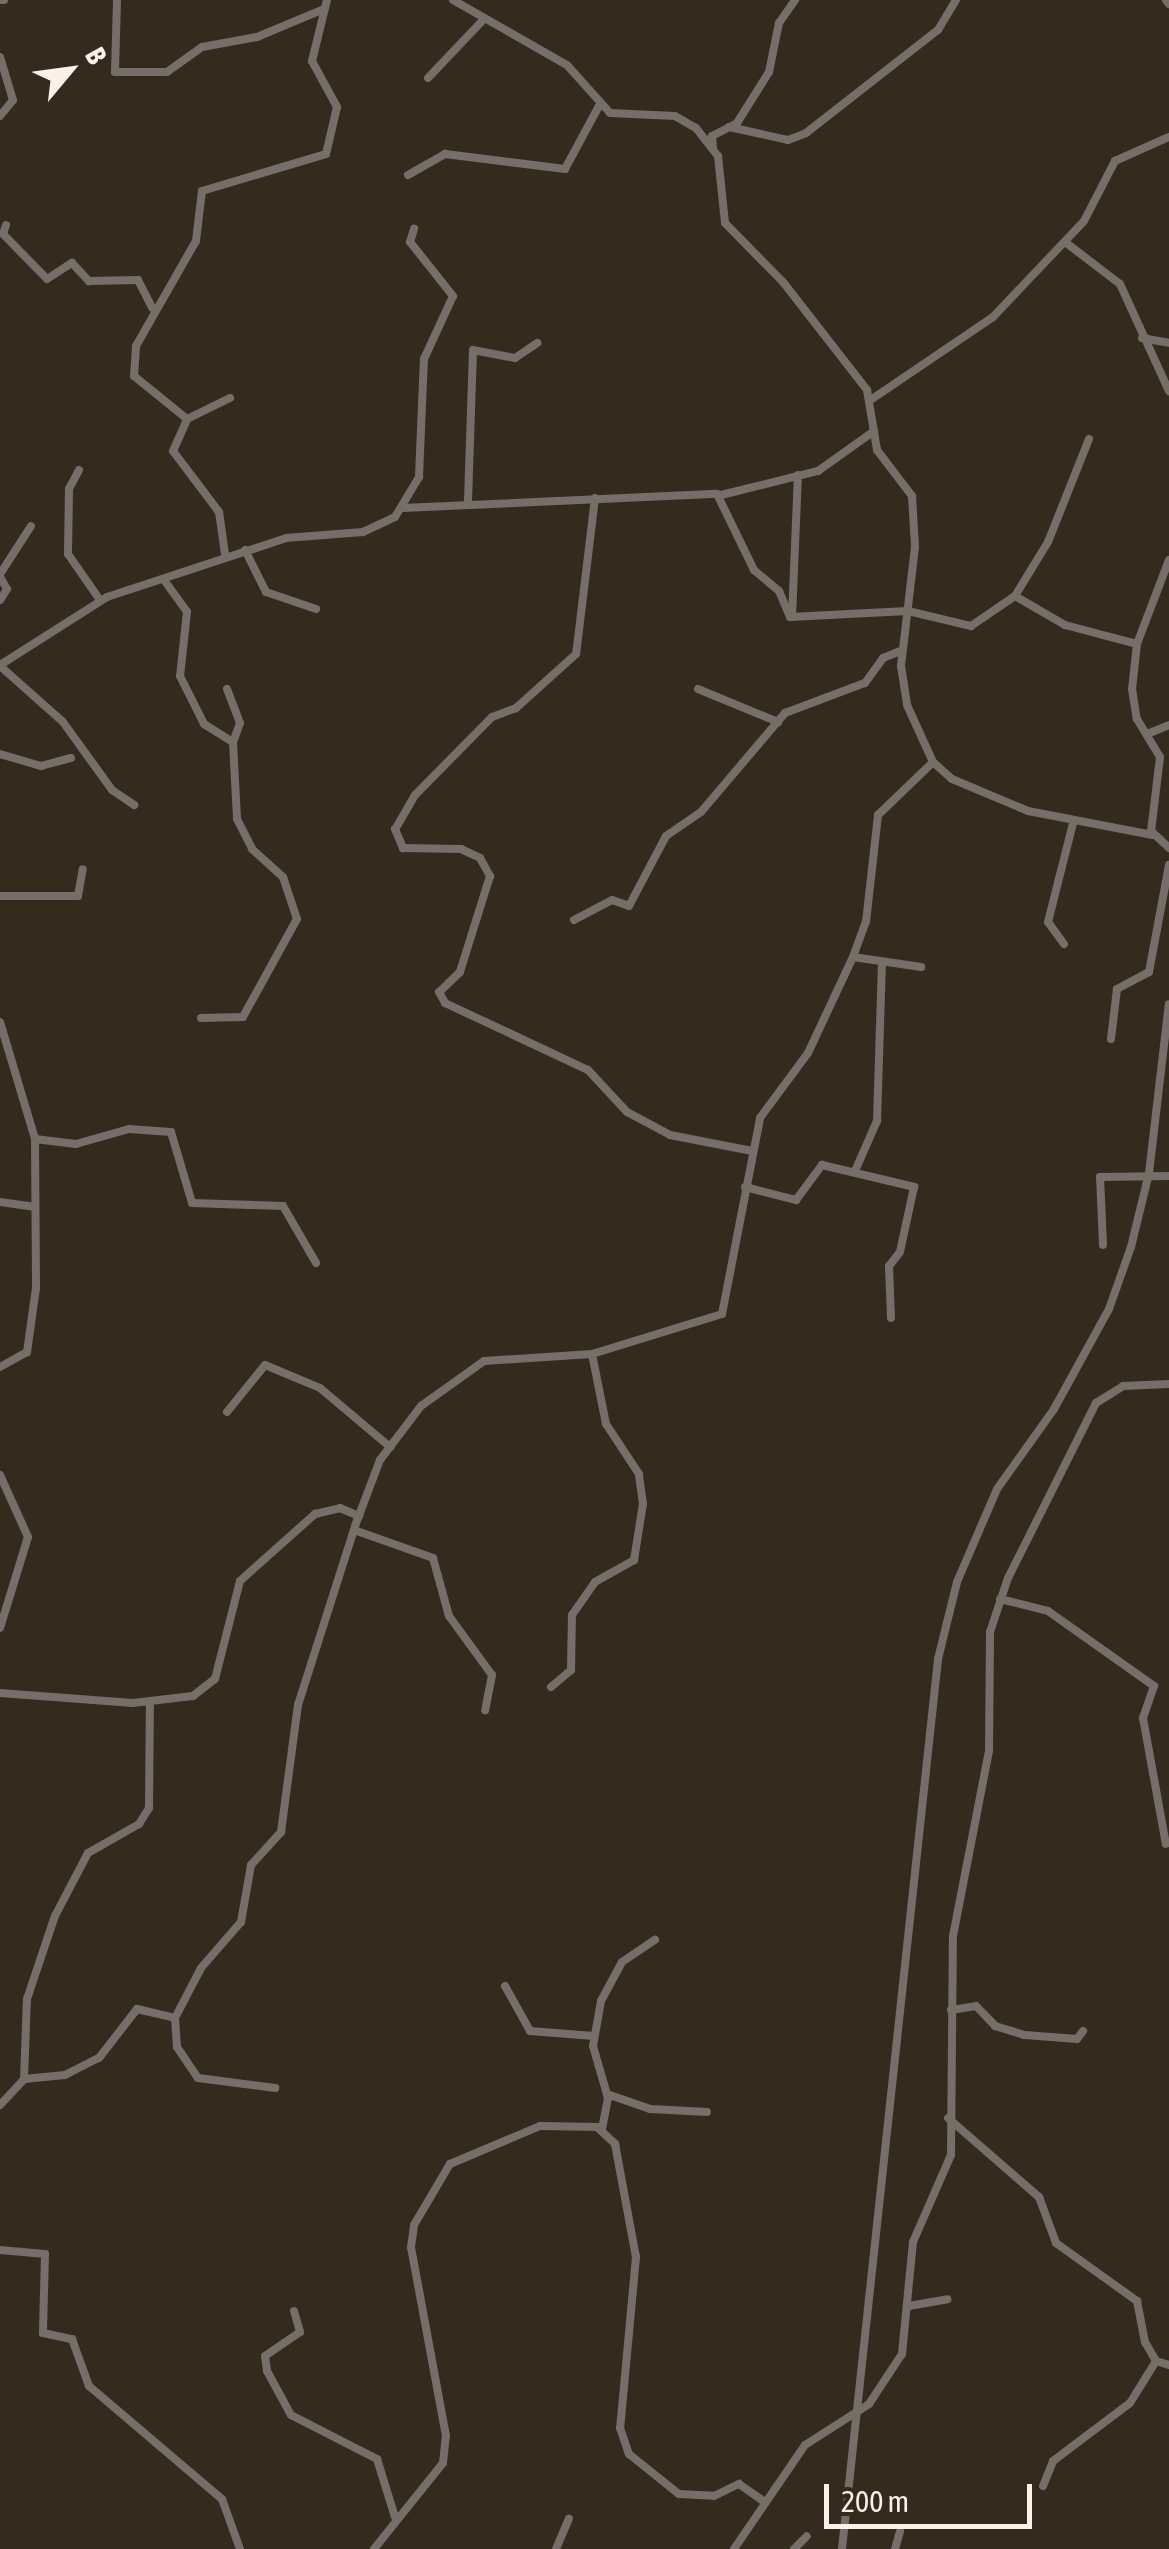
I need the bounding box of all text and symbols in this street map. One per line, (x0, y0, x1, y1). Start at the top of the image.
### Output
north arrow (20, 20, 120, 120)
text: B (79, 42, 113, 69)
scale bar (829, 2464, 1036, 2526)
text: 200 m (841, 2484, 909, 2518)

